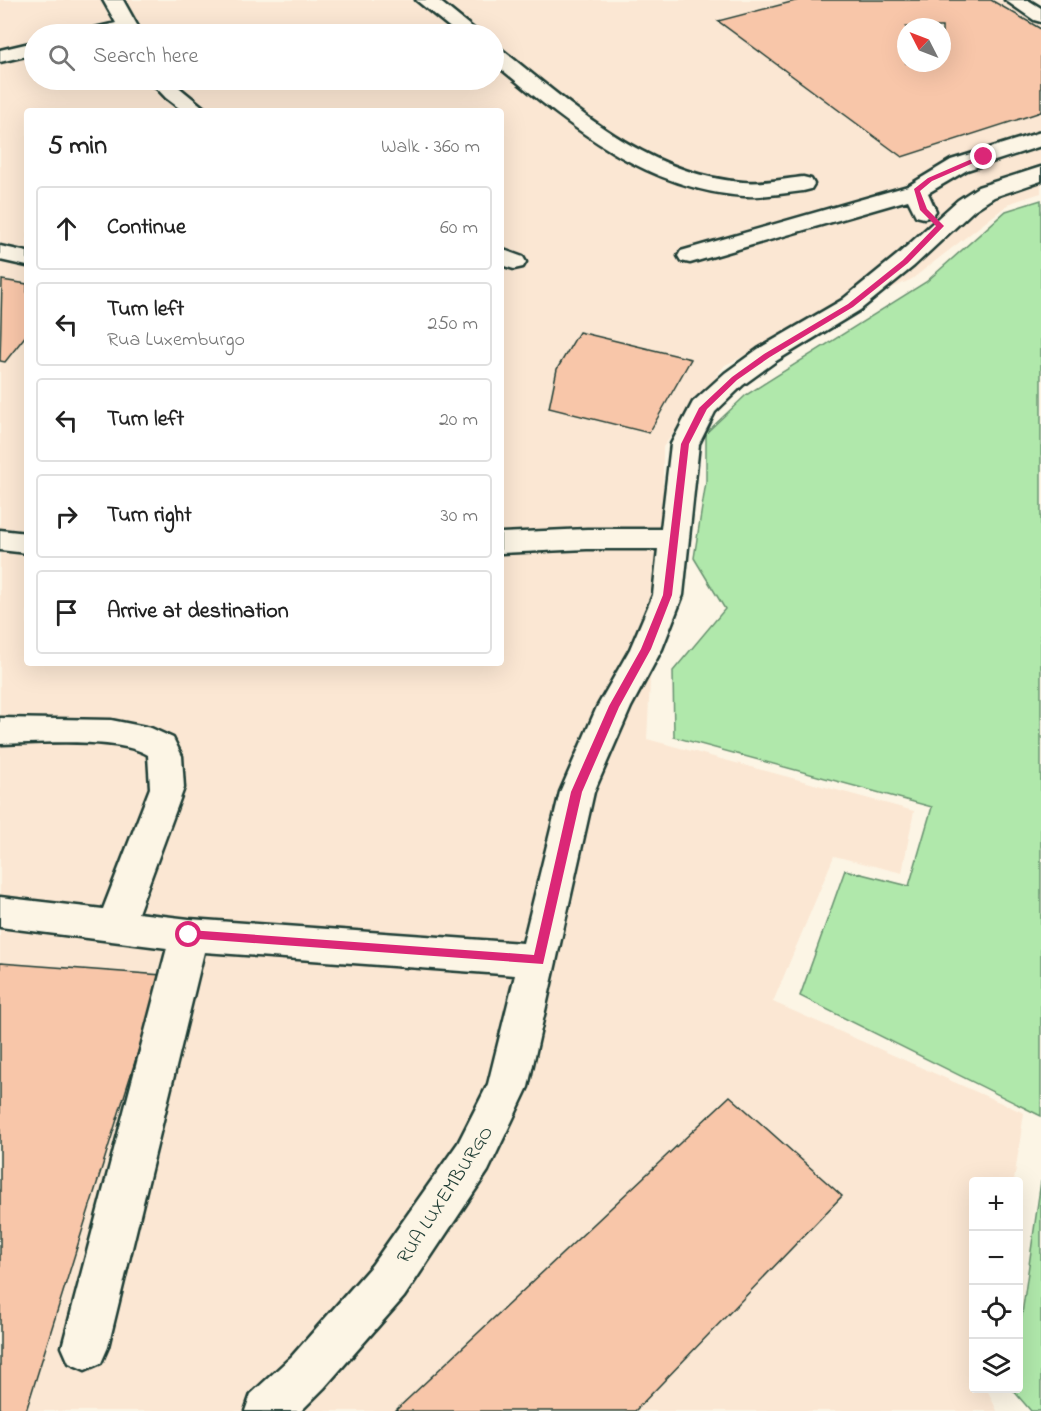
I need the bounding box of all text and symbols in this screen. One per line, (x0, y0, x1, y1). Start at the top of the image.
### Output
north arrow (897, 18, 951, 72)
search box (24, 24, 504, 90)
icon: search (45, 41, 78, 74)
text: Search here (93, 41, 198, 73)
text: 5 min (48, 128, 107, 166)
text: Walk · 360 m (381, 133, 480, 162)
route end (970, 143, 996, 169)
icon: ahead (50, 212, 83, 245)
text: Continue (107, 212, 186, 244)
text: 60 m (440, 214, 478, 243)
text: Turn left (107, 294, 184, 326)
icon: left (50, 308, 83, 341)
text: 250 m (427, 310, 478, 339)
text: Rua Luxemburgo (107, 326, 245, 355)
icon: left (50, 404, 83, 437)
text: Turn left (107, 404, 184, 436)
text: 20 m (439, 406, 478, 435)
icon: right (50, 500, 83, 533)
text: Turn right (107, 500, 192, 532)
text: 30 m (441, 502, 478, 531)
icon: arrive (50, 596, 83, 629)
text: Arrive at destination (107, 596, 289, 628)
route start (175, 921, 201, 947)
street label: RUA LUXEMBURGO (391, 1121, 502, 1270)
map controls (969, 1177, 1023, 1393)
button: + (969, 1177, 1023, 1231)
button: − (969, 1231, 1023, 1285)
button: locate (969, 1285, 1023, 1339)
button: layers (969, 1339, 1023, 1393)

